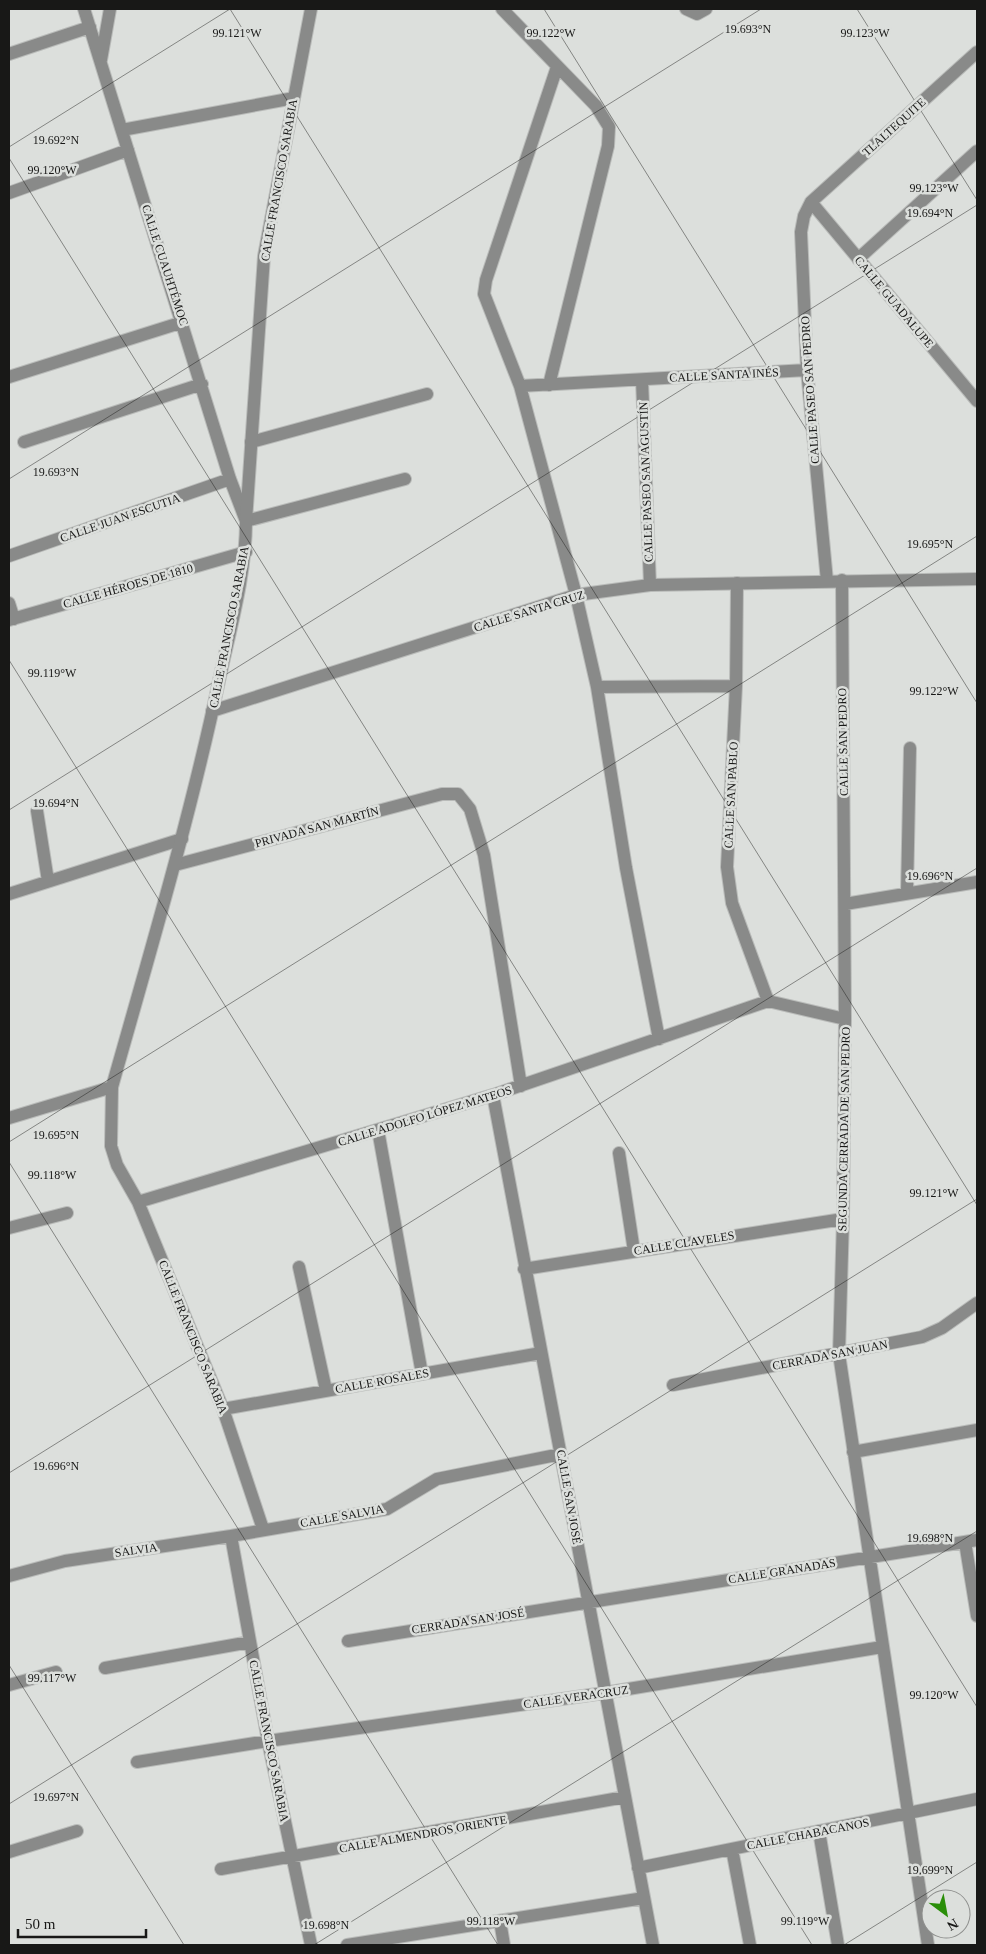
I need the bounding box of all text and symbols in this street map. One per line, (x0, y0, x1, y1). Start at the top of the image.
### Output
text: 19.693°N (725, 22, 772, 36)
text: 99.121°W (212, 26, 262, 40)
text: 99.122°W (526, 26, 576, 40)
text: 99.123°W (840, 26, 890, 40)
street label: TLALTEQUITE (860, 95, 928, 159)
street label: CALLE FRANCISCO SARABIA (258, 97, 300, 262)
text: 19.692°N (33, 133, 80, 147)
text: 99.120°W (27, 163, 77, 177)
text: 99.123°W (909, 181, 959, 195)
street label: CALLE CUAUHTÉMOC (139, 203, 191, 327)
text: 19.694°N (907, 206, 954, 220)
street label: CALLE GUADALUPE (852, 253, 936, 351)
street label: CALLE PASEO SAN PEDRO (798, 315, 822, 464)
street label: CALLE SANTA INÉS (669, 365, 779, 385)
street label: CALLE PASEO SAN AGUSTÍN (636, 401, 656, 562)
text: 19.693°N (33, 465, 80, 479)
street label: CALLE JUAN ESCUTIA (58, 491, 182, 545)
text: 19.695°N (907, 537, 954, 551)
street label: CALLE FRANCISCO SARABIA (206, 545, 252, 709)
street label: CALLE HÉROES DE 1810 (62, 561, 194, 611)
street label: CALLE SANTA CRUZ (472, 587, 586, 635)
text: 99.119°W (28, 666, 77, 680)
text: 99.122°W (909, 684, 959, 698)
street label: CALLE SAN PEDRO (835, 688, 851, 796)
street label: CALLE SAN PABLO (721, 741, 741, 849)
text: 19.694°N (33, 796, 80, 810)
street label: PRIVADA SAN MARTÍN (253, 804, 381, 850)
text: 19.696°N (907, 869, 954, 883)
street label: SEGUNDA CERRADA DE SAN PEDRO (835, 1026, 853, 1231)
street label: CALLE ADOLFO LÓPEZ MATEOS (336, 1083, 514, 1149)
text: 19.695°N (33, 1128, 80, 1142)
text: 99.118°W (28, 1168, 77, 1182)
text: 99.121°W (909, 1186, 959, 1200)
street label: CALLE CLAVELES (633, 1228, 735, 1258)
street label: CALLE FRANCISCO SARABIA (156, 1258, 230, 1416)
street label: CERRADA SAN JUAN (771, 1337, 889, 1373)
street label: CALLE ROSALES (334, 1366, 430, 1396)
street label: CALLE SAN JOSÉ (554, 1449, 584, 1545)
text: 19.696°N (33, 1459, 80, 1473)
street label: CALLE SALVIA (299, 1502, 385, 1530)
text: 19.698°N (907, 1531, 954, 1545)
street label: SALVIA (114, 1540, 159, 1560)
street label: CALLE GRANADAS (727, 1556, 837, 1586)
street label: CERRADA SAN JOSÉ (411, 1605, 525, 1637)
street label: CALLE FRANCISCO SARABIA (246, 1659, 292, 1823)
text: 99.117°W (28, 1671, 77, 1685)
street label: CALLE VERACRUZ (522, 1683, 630, 1711)
text: 99.120°W (909, 1688, 959, 1702)
text: 19.697°N (33, 1790, 80, 1804)
street label: CALLE ALMENDROS ORIENTE (338, 1812, 508, 1856)
street label: CALLE CHABACANOS (746, 1815, 870, 1853)
text: 19.699°N (907, 1863, 954, 1877)
north arrow (921, 1889, 971, 1939)
scale bar (18, 1906, 145, 1938)
text: 99.118°W (467, 1914, 516, 1928)
text: 99.119°W (781, 1914, 830, 1928)
text: 50 m (25, 1916, 56, 1932)
text: N (944, 1916, 961, 1934)
text: 19.698°N (303, 1918, 350, 1932)

